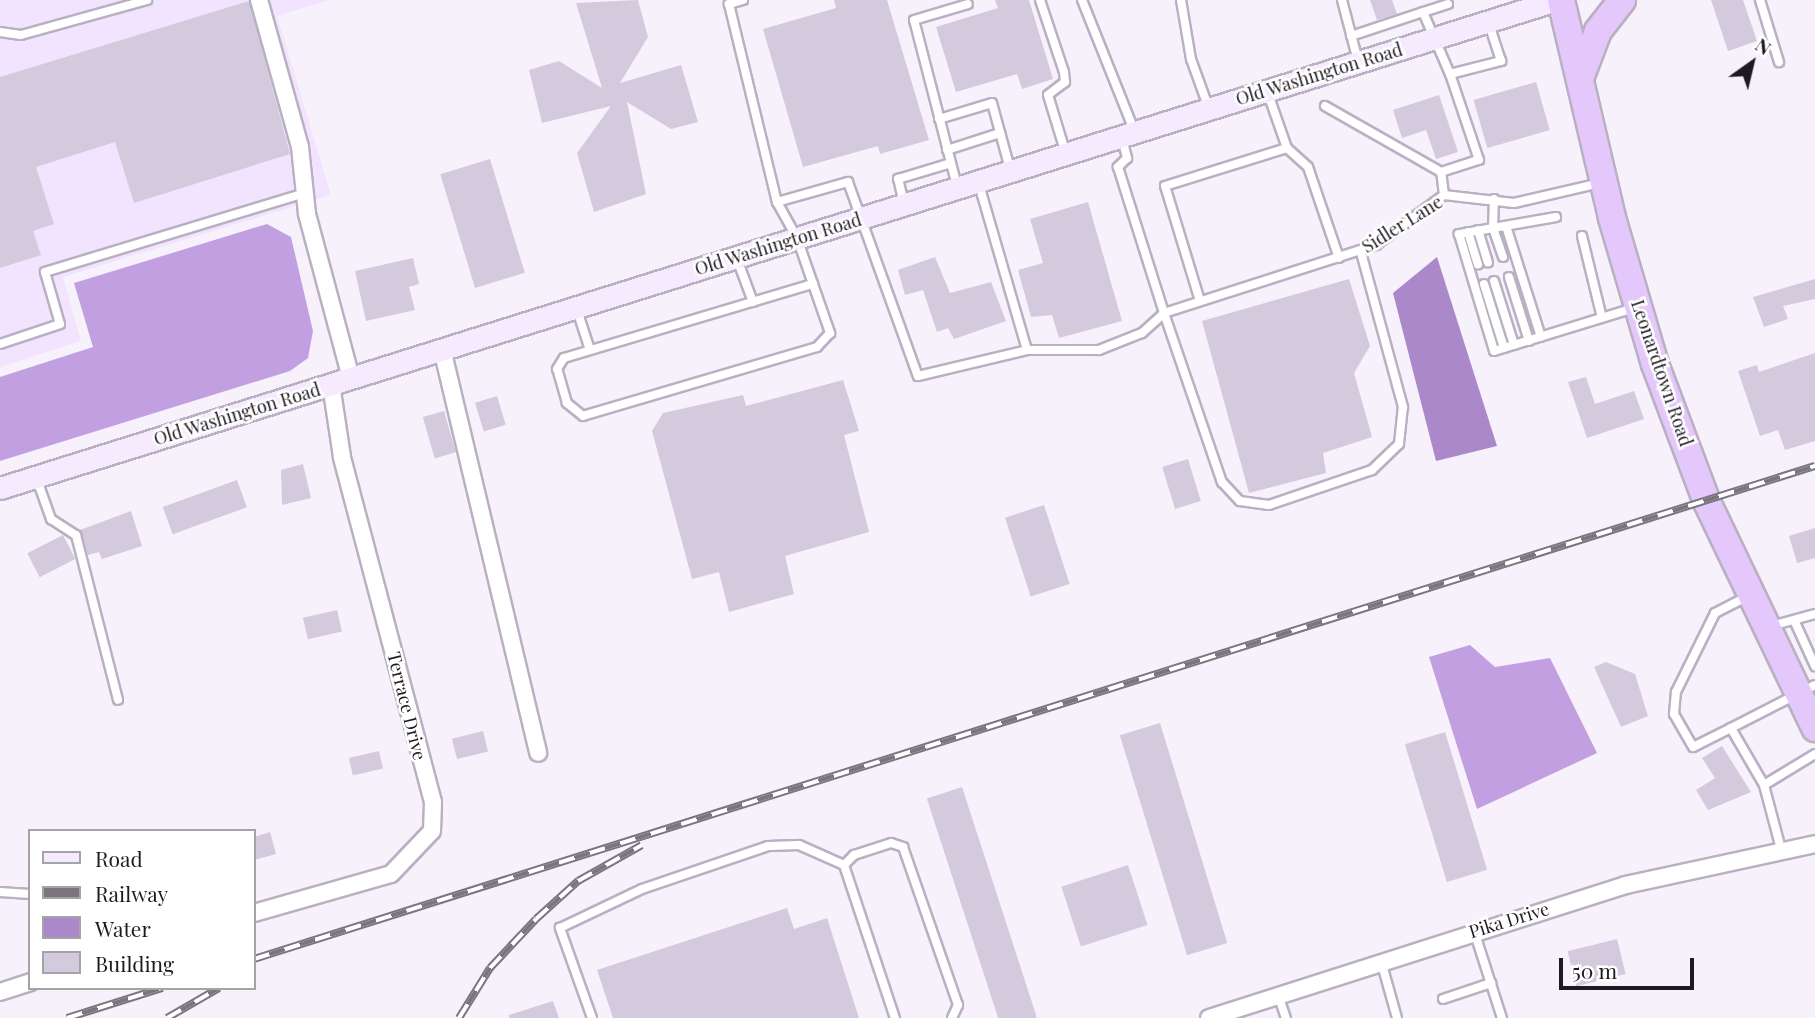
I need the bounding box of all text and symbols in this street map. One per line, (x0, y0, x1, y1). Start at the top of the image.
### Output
north arrow (1717, 28, 1787, 98)
text: N (1751, 31, 1777, 60)
street label: Old Washington Road (1233, 38, 1405, 110)
street label: Sidler Lane (1358, 191, 1446, 257)
street label: Old Washington Road (692, 208, 864, 280)
street label: Leonardtown Road (1627, 297, 1697, 449)
street label: Old Washington Road (151, 378, 323, 450)
street label: Terrace Drive (383, 650, 431, 762)
legend (28, 829, 256, 990)
text: Road (95, 844, 143, 872)
text: Railway (95, 879, 168, 907)
street label: Pika Drive (1466, 898, 1552, 942)
text: Water (95, 914, 151, 942)
scale bar (1563, 944, 1698, 988)
text: Building (95, 949, 174, 977)
text: 50 m (1572, 956, 1617, 984)

